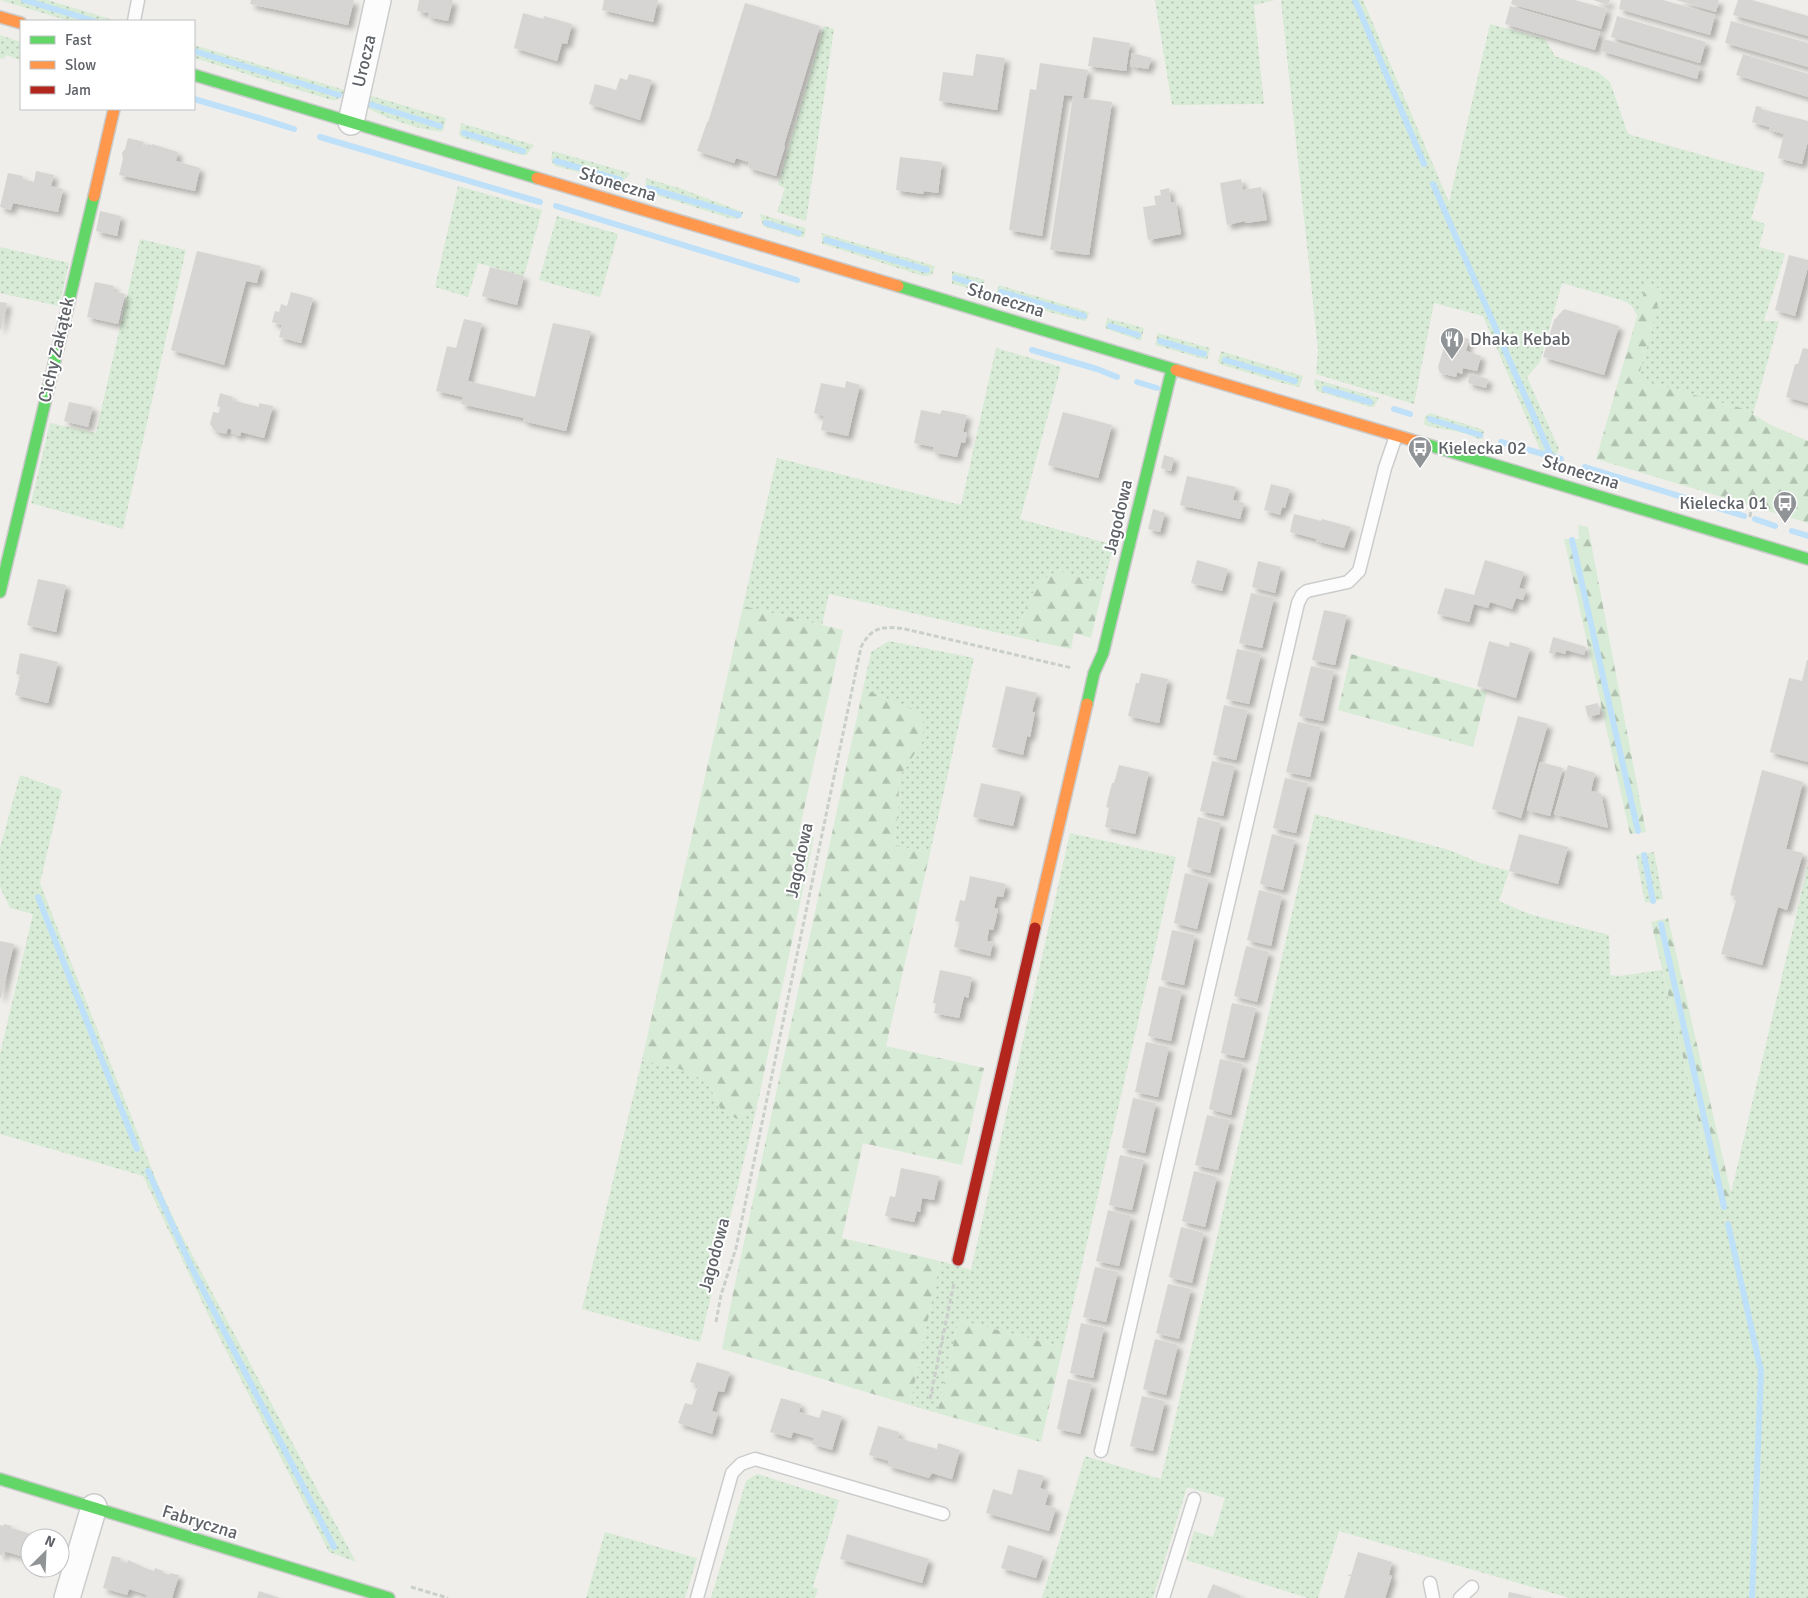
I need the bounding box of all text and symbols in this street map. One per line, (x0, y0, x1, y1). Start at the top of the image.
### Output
legend (20, 20, 195, 110)
text: Fast (65, 31, 92, 49)
street label: Urocza (347, 33, 381, 89)
text: Slow (65, 56, 96, 74)
text: Jam (65, 81, 91, 99)
street label: Słoneczna (577, 162, 659, 206)
street label: Słoneczna (965, 278, 1047, 322)
street label: Cichy Zakątek (33, 295, 79, 405)
restaurant icon: Dhaka Kebab (1439, 326, 1465, 360)
place label: Dhaka Kebab (1470, 328, 1570, 350)
bus stop icon: Kielecka 02 (1407, 435, 1433, 469)
place label: Kielecka 02 (1438, 437, 1527, 459)
street label: Słoneczna (1540, 450, 1622, 494)
street label: Jagodowa (1099, 477, 1137, 557)
bus stop icon: Kielecka 01 (1772, 490, 1798, 524)
place label: Kielecka 01 (1679, 492, 1768, 514)
street label: Jagodowa (780, 820, 818, 900)
street label: Jagodowa (694, 1215, 734, 1295)
street label: Fabryczna (159, 1500, 241, 1544)
north arrow (20, 1528, 70, 1578)
text: N (42, 1532, 58, 1551)

